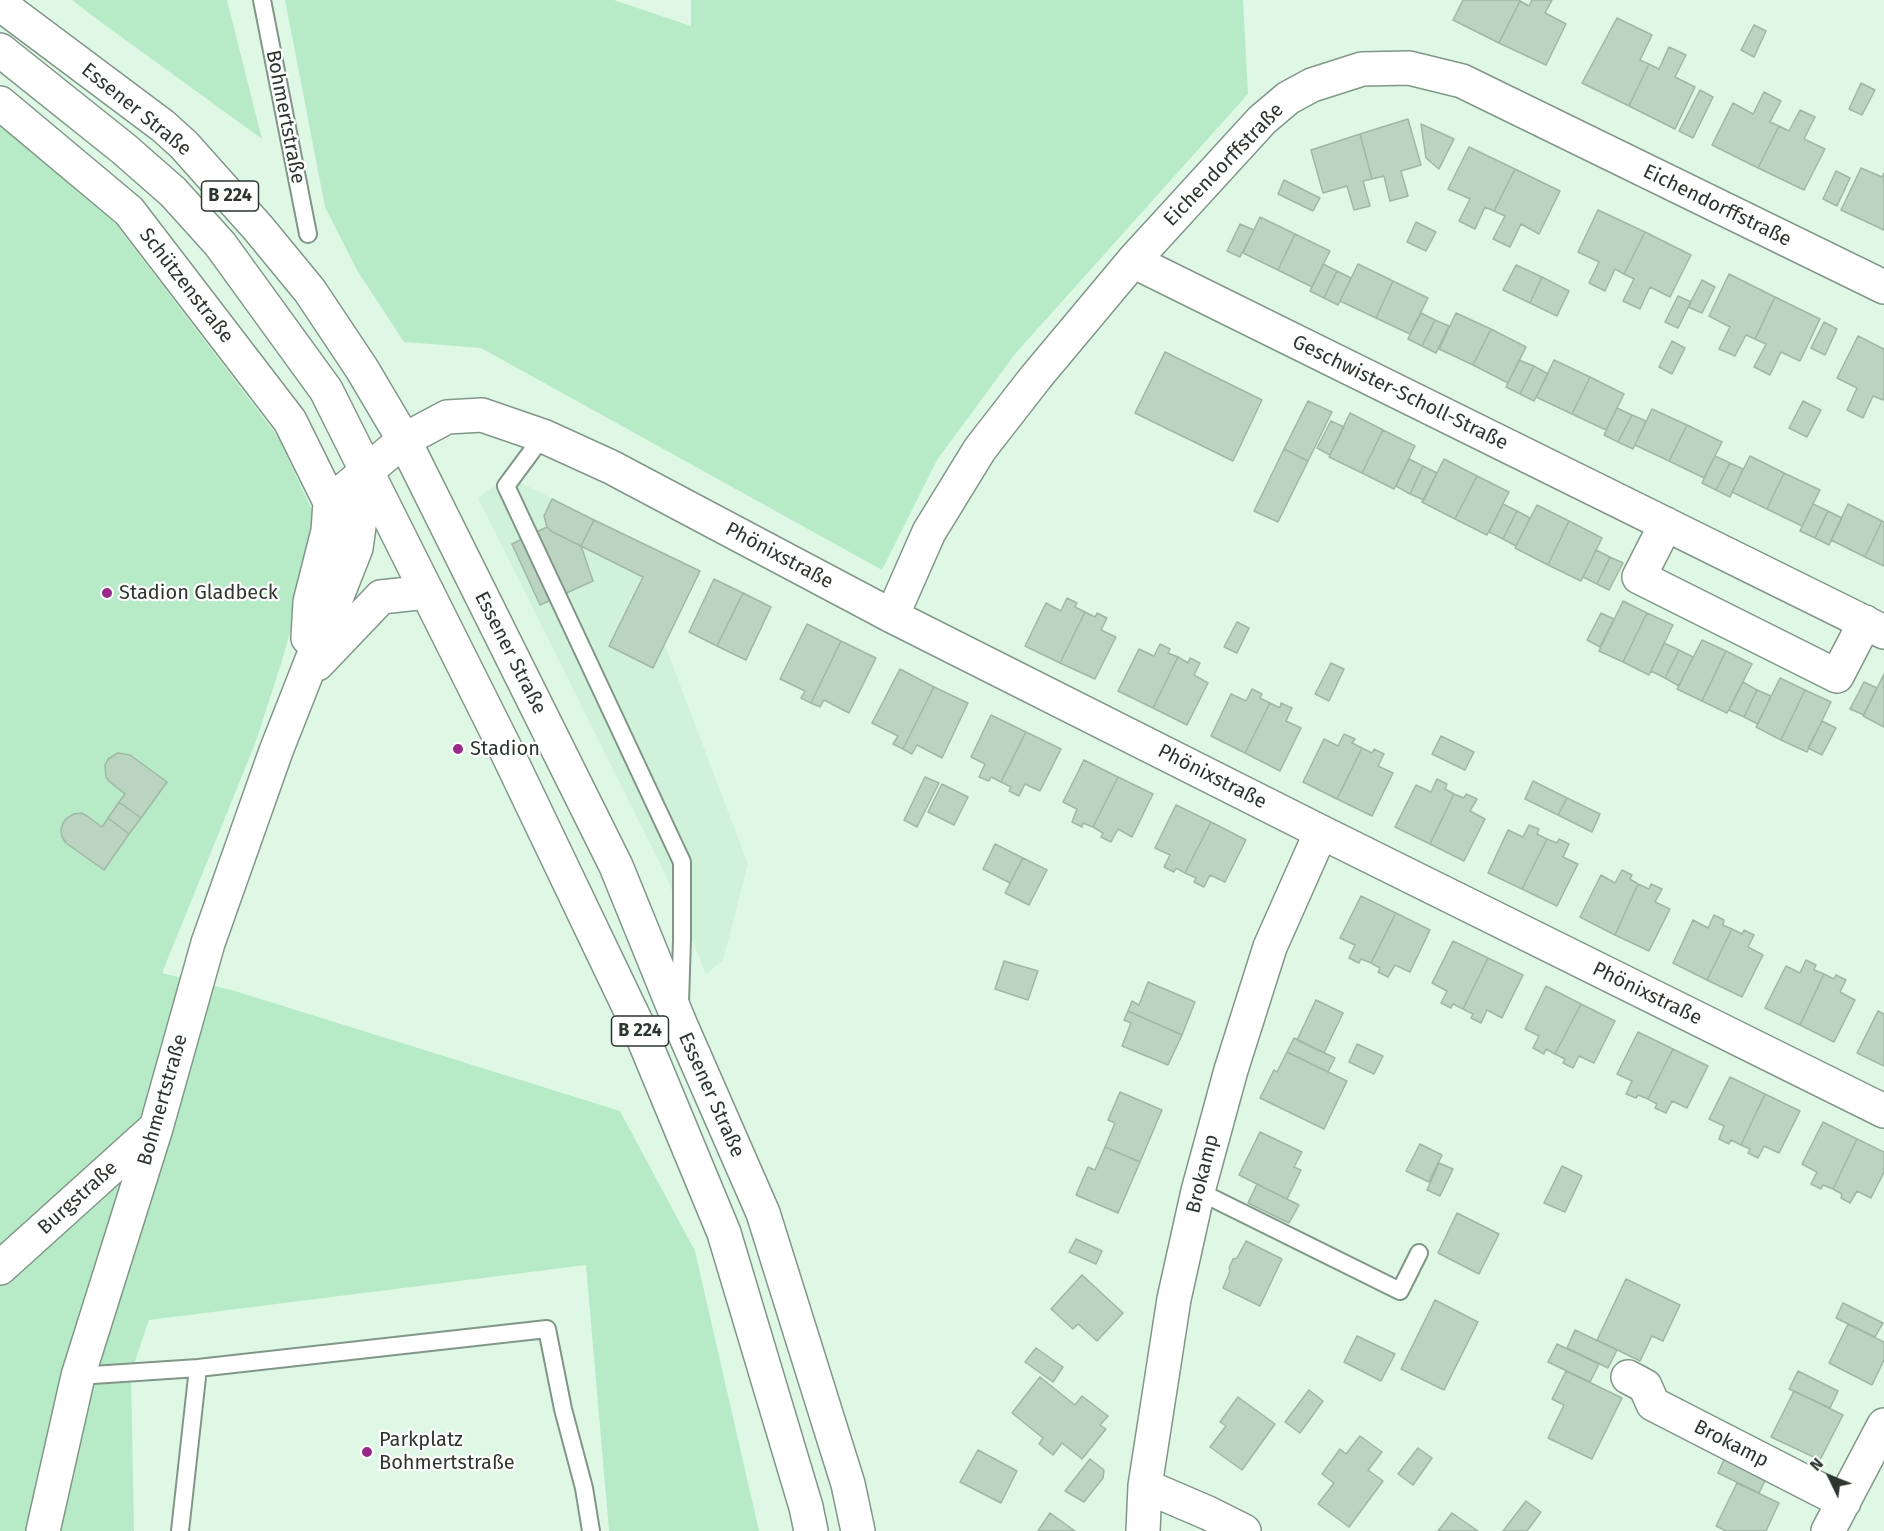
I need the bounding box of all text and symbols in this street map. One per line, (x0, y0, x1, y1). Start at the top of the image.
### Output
street label: Bohmertstraße (260, 48, 310, 186)
street label: Essener Straße (76, 58, 196, 162)
street label: Eichendorffstraße (1159, 98, 1289, 232)
street label: Eichendorffstraße (1639, 160, 1795, 252)
road number: B 224 (202, 181, 258, 211)
street label: Schützenstraße (134, 224, 238, 348)
street label: Geschwister-Scholl-Straße (1288, 330, 1512, 456)
street label: Phönixstraße (721, 518, 837, 594)
place label: Stadion Gladbeck (119, 581, 278, 605)
marker: Stadion Gladbeck (100, 586, 114, 600)
street label: Essener Straße (469, 588, 551, 718)
place label: Stadion (470, 737, 540, 761)
street label: Phönixstraße (1154, 739, 1270, 815)
marker: Stadion (451, 742, 465, 756)
street label: Phönixstraße (1588, 957, 1706, 1031)
road number: B 224 (612, 1016, 668, 1046)
street label: Essener Straße (673, 1029, 749, 1161)
street label: Bohmertstraße (133, 1031, 193, 1169)
street label: Brokamp (1182, 1132, 1224, 1216)
street label: Burgstraße (33, 1156, 123, 1240)
street label: Brokamp (1690, 1415, 1772, 1473)
place label: Parkplatz Bohmertstraße (379, 1428, 515, 1475)
marker: Parkplatz Bohmertstraße (360, 1445, 374, 1459)
north arrow (1800, 1447, 1860, 1507)
text: N (1806, 1454, 1827, 1475)

